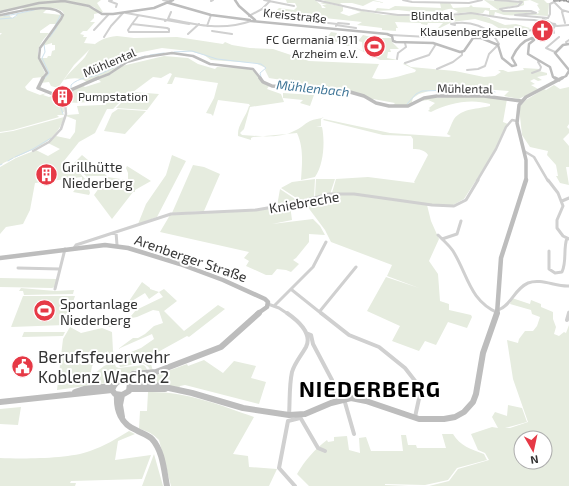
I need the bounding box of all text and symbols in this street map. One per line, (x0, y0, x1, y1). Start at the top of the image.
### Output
street label: Kreisstraße (262, 5, 328, 25)
street label: Blindtal (411, 8, 454, 22)
church icon: Klausenbergkapelle (530, 18, 556, 44)
place label: Klausenbergkapelle (420, 24, 528, 38)
place label: FC Germania 1911 Arzheim e.V. (266, 32, 358, 60)
sports icon: FC Germania 1911 Arzheim e.V. (361, 33, 387, 59)
street label: Mühlental (80, 44, 138, 79)
water label: Mühlenbach (276, 76, 350, 100)
street label: Mühlental (437, 81, 494, 95)
building icon: Pumpstation (49, 83, 75, 109)
place label: Pumpstation (78, 89, 148, 103)
place label: Grillhütte Niederberg (62, 158, 133, 191)
building icon: Grillhütte Niederberg (34, 161, 60, 187)
street label: Kniebreche (268, 187, 340, 217)
street label: Arenberger Straße (132, 231, 250, 285)
place label: Sportanlage Niederberg (60, 295, 138, 328)
sports icon: Sportanlage Niederberg (31, 298, 57, 324)
place label: Berufsfeuerwehr Koblenz Wache 2 (38, 346, 170, 386)
public building icon: Berufsfeuerwehr Koblenz Wache 2 (10, 353, 36, 379)
district label: NIEDERBERG (299, 375, 441, 401)
north arrow (513, 430, 553, 470)
text: N (530, 453, 540, 467)

